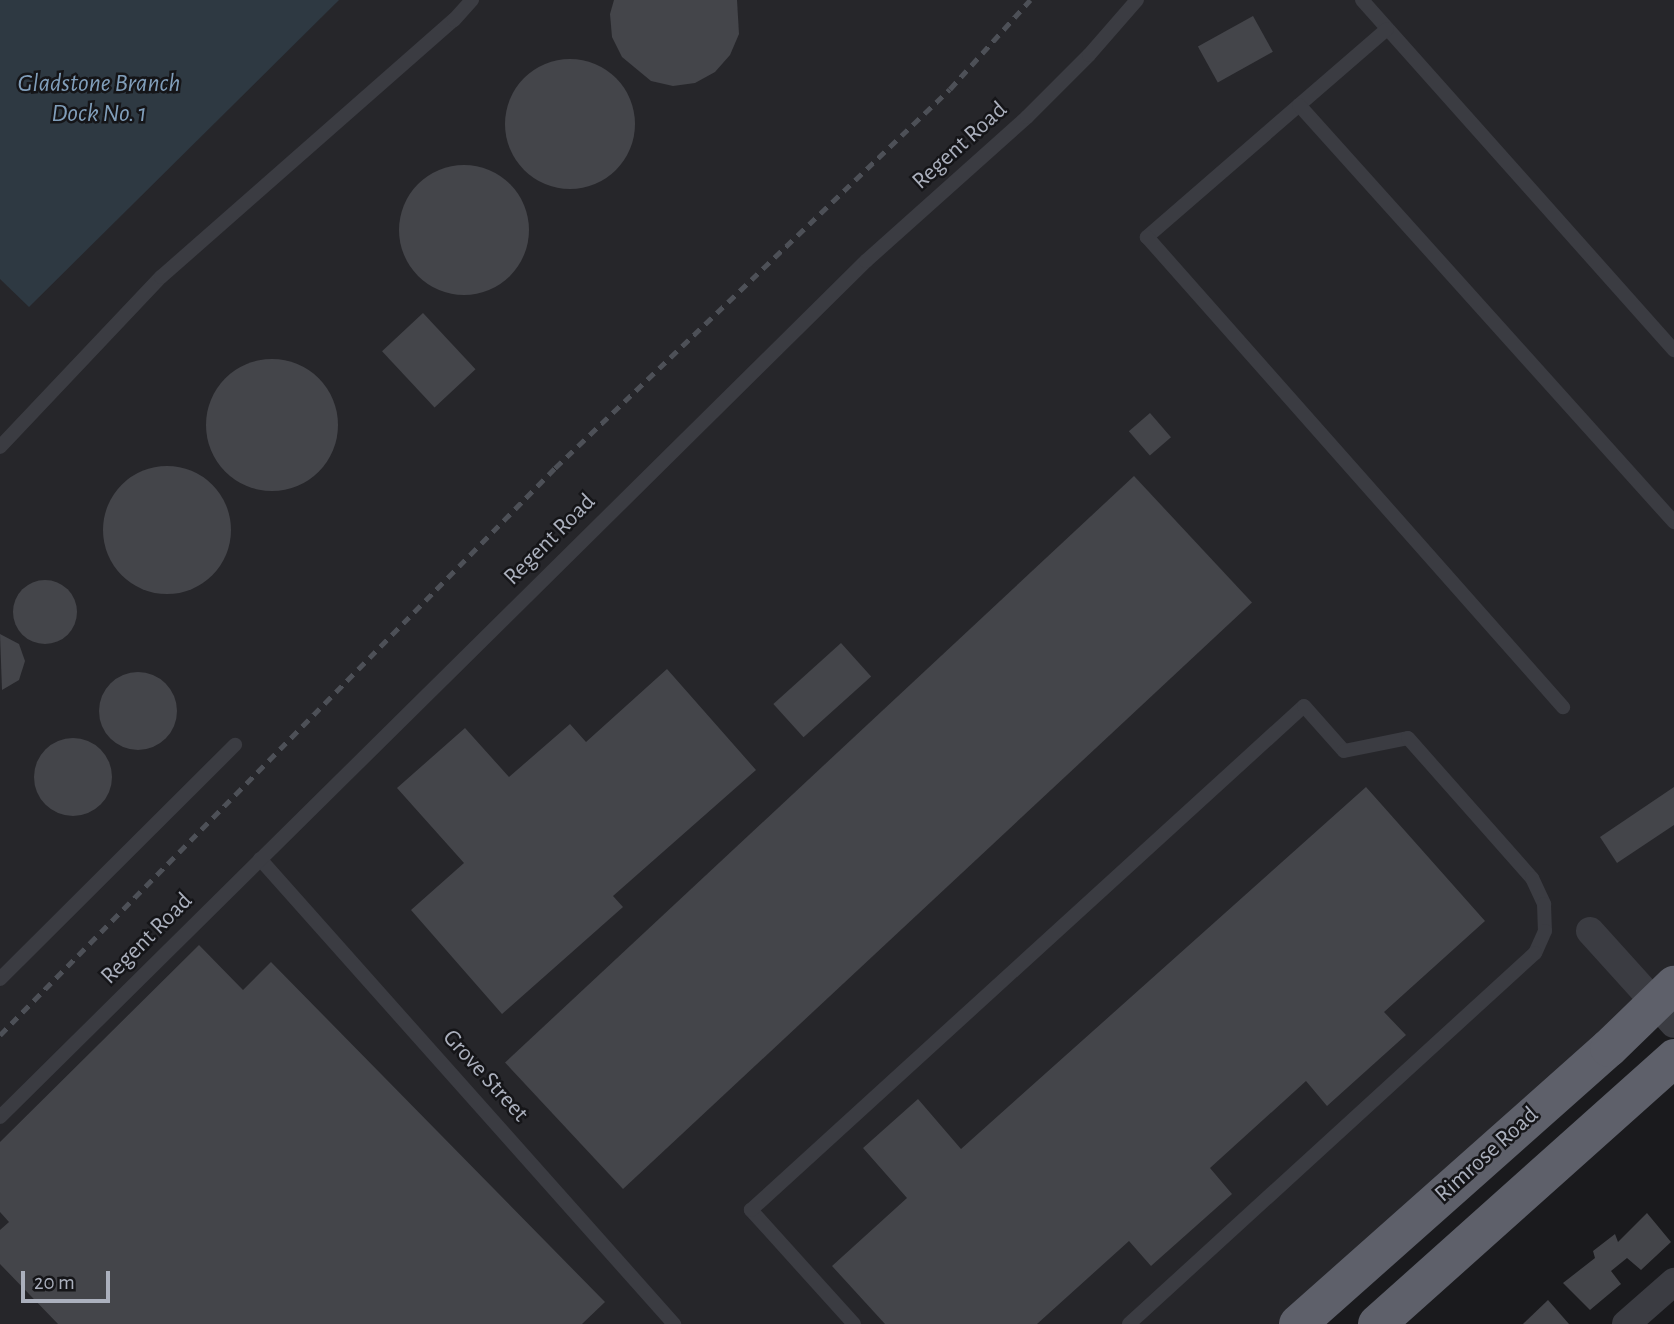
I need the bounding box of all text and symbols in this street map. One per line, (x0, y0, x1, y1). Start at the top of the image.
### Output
water label: Gladstone Branch Dock No. 1 (18, 68, 180, 130)
street label: Regent Road (907, 96, 1013, 196)
street label: Regent Road (498, 488, 602, 592)
street label: Regent Road (95, 887, 199, 991)
street label: Grove Street (436, 1024, 534, 1128)
street label: Rimrose Road (1429, 1101, 1545, 1209)
scale bar (24, 1258, 114, 1302)
text: 20 m (34, 1272, 75, 1293)

